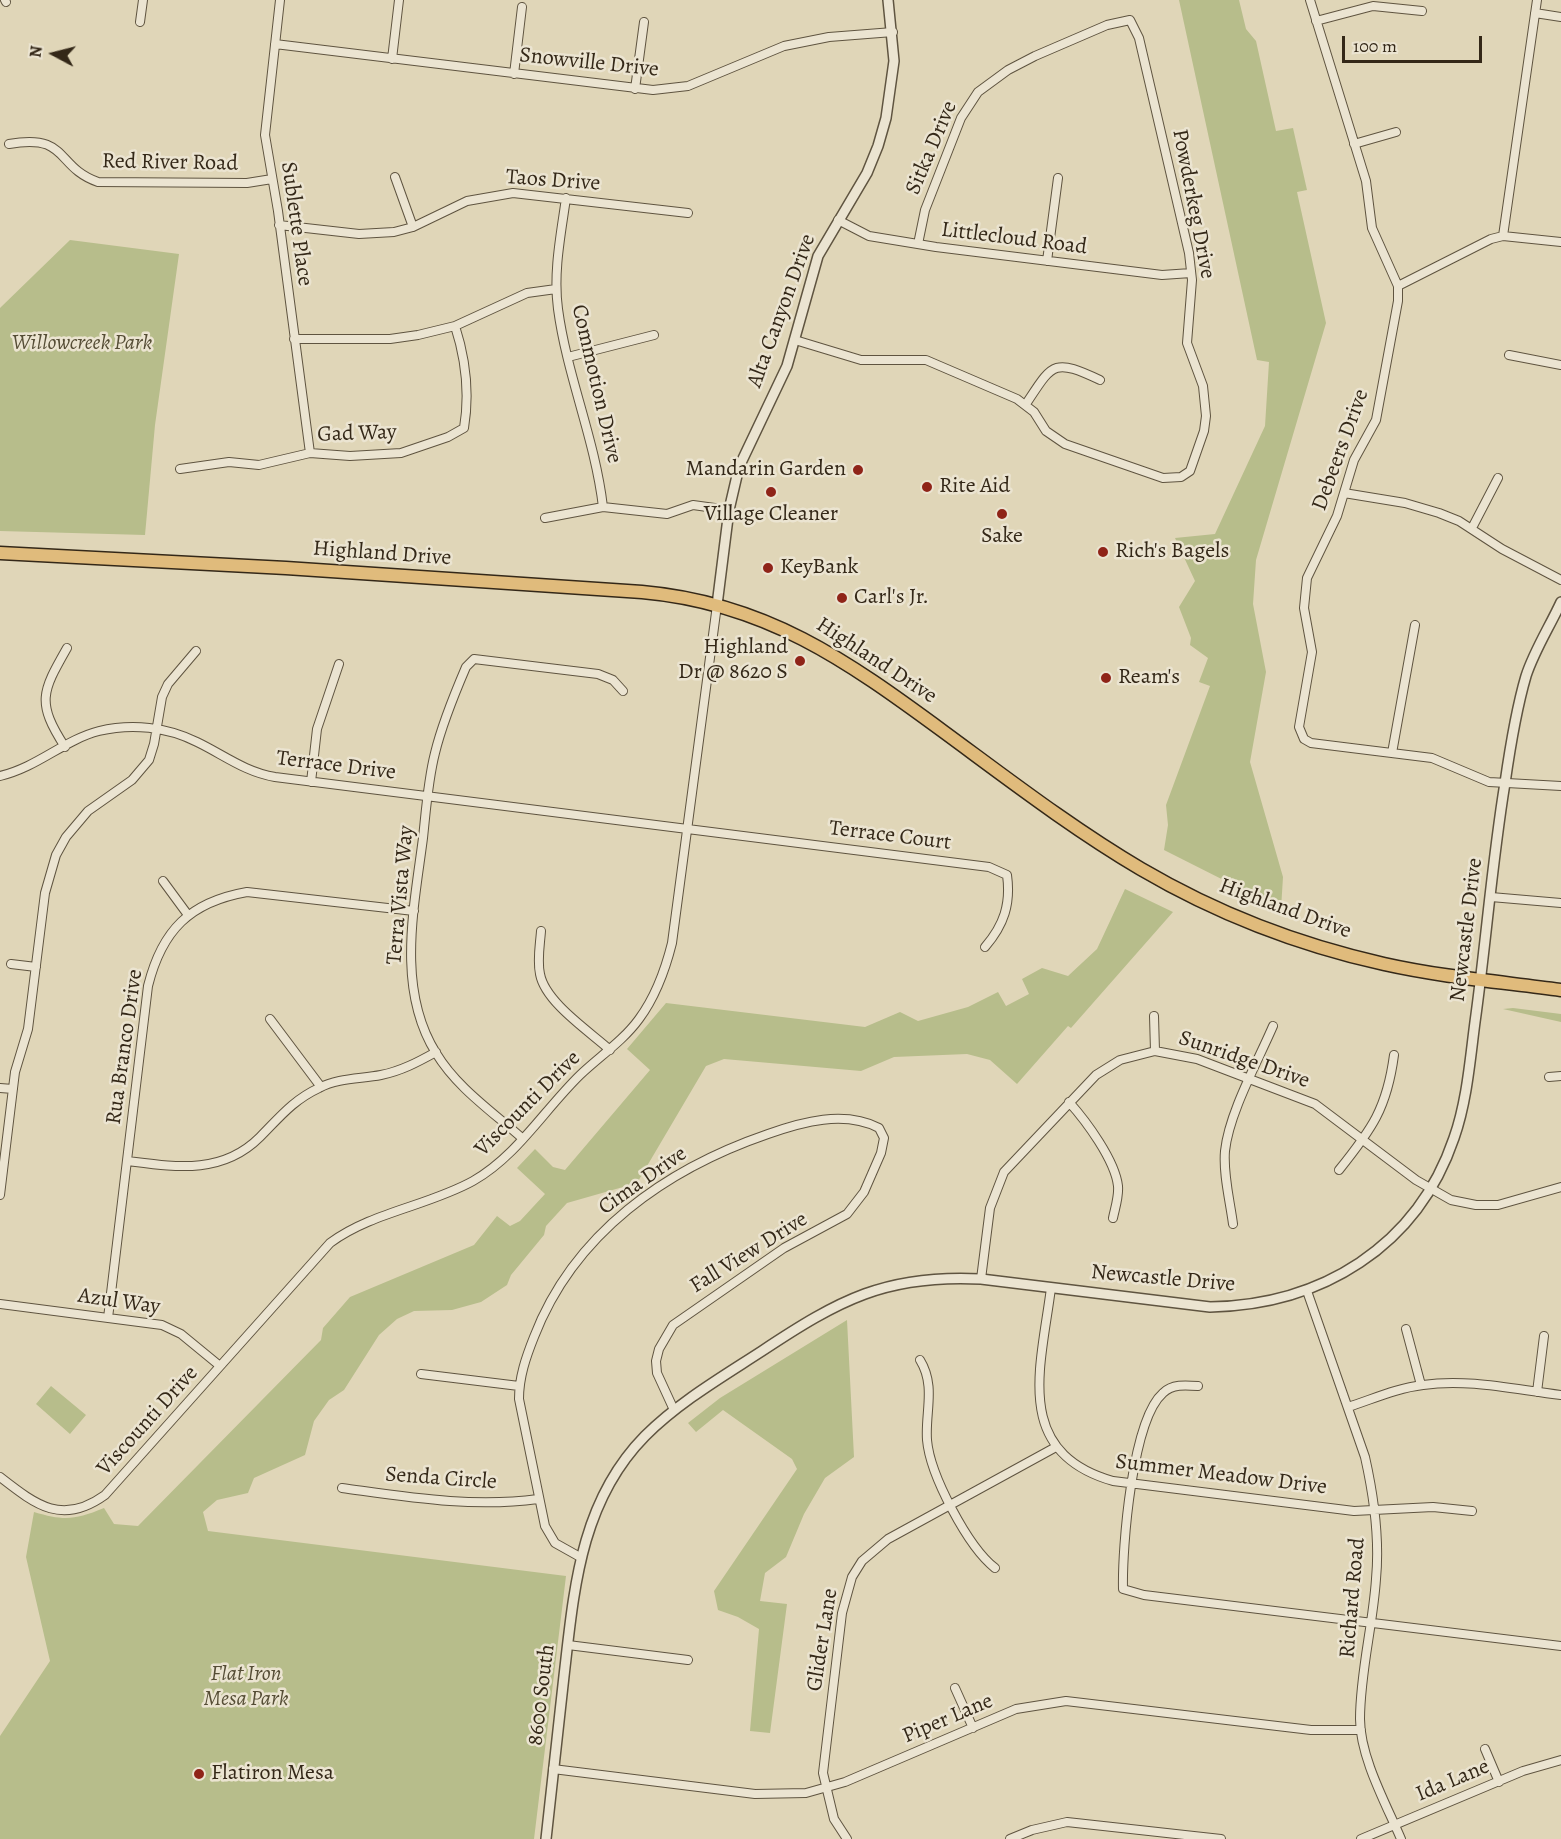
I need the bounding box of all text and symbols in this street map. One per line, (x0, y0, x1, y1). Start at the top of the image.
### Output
north arrow (24, 24, 84, 84)
scale bar (1345, 24, 1484, 62)
text: 100 m (1353, 34, 1397, 58)
street label: Snowville Drive (518, 43, 660, 83)
text: N (25, 45, 48, 59)
street label: Sitka Drive (900, 97, 964, 199)
street label: Powderkeg Drive (1166, 127, 1220, 281)
street label: Red River Road (102, 149, 238, 177)
street label: Sublette Place (274, 160, 318, 288)
street label: Taos Drive (505, 165, 601, 197)
street label: Littlecloud Road (940, 217, 1088, 261)
street label: Alta Canyon Drive (742, 231, 822, 391)
street label: Commotion Drive (565, 302, 627, 466)
park label: Willowcreek Park (12, 331, 152, 357)
street label: Debeers Drive (1307, 386, 1375, 514)
street label: Gad Way (317, 419, 397, 449)
place label: Mandarin Garden (686, 457, 846, 483)
marker: Mandarin Garden (851, 463, 865, 477)
place label: Rite Aid (939, 474, 1010, 500)
marker: Rite Aid (920, 480, 934, 494)
marker: Village Cleaner (764, 485, 778, 499)
place label: Village Cleaner (704, 502, 838, 528)
marker: Sake (995, 507, 1009, 521)
place label: Sake (981, 524, 1023, 550)
street label: Highland Drive (312, 536, 452, 572)
place label: Rich's Bagels (1115, 539, 1229, 565)
marker: Rich's Bagels (1096, 545, 1110, 559)
place label: KeyBank (780, 555, 859, 581)
marker: KeyBank (761, 561, 775, 575)
place label: Carl's Jr. (854, 585, 929, 611)
marker: Carl's Jr. (835, 591, 849, 605)
street label: Highland Drive (811, 612, 941, 710)
place label: Highland Dr @ 8620 S (678, 635, 788, 686)
marker: Highland Dr @ 8620 S (793, 654, 807, 668)
place label: Ream's (1118, 665, 1180, 691)
marker: Ream's (1099, 671, 1113, 685)
street label: Terrace Drive (275, 746, 397, 786)
street label: Terrace Court (828, 815, 952, 857)
street label: Terra Vista Way (382, 824, 420, 966)
street label: Newcastle Drive (1445, 857, 1489, 1003)
street label: Highland Drive (1215, 873, 1355, 945)
street label: Rua Branco Drive (101, 968, 149, 1126)
street label: Sunridge Drive (1175, 1025, 1313, 1095)
street label: Viscounti Drive (470, 1046, 586, 1162)
street label: Cima Drive (594, 1141, 692, 1221)
street label: Fall View Drive (685, 1206, 813, 1300)
street label: Newcastle Drive (1090, 1260, 1236, 1298)
street label: Azul Way (76, 1283, 162, 1321)
street label: Viscounti Drive (92, 1361, 204, 1481)
street label: Summer Meadow Drive (1114, 1449, 1328, 1501)
street label: Senda Circle (384, 1462, 498, 1496)
street label: Richard Road (1335, 1537, 1371, 1659)
street label: Glider Lane (802, 1587, 844, 1693)
street label: 8600 South (523, 1643, 561, 1747)
park label: Flat Iron Mesa Park (204, 1662, 288, 1714)
street label: Piper Lane (899, 1688, 997, 1750)
street label: Ida Lane (1412, 1754, 1494, 1808)
place label: Flatiron Mesa (211, 1761, 334, 1787)
marker: Flatiron Mesa (192, 1767, 206, 1781)

